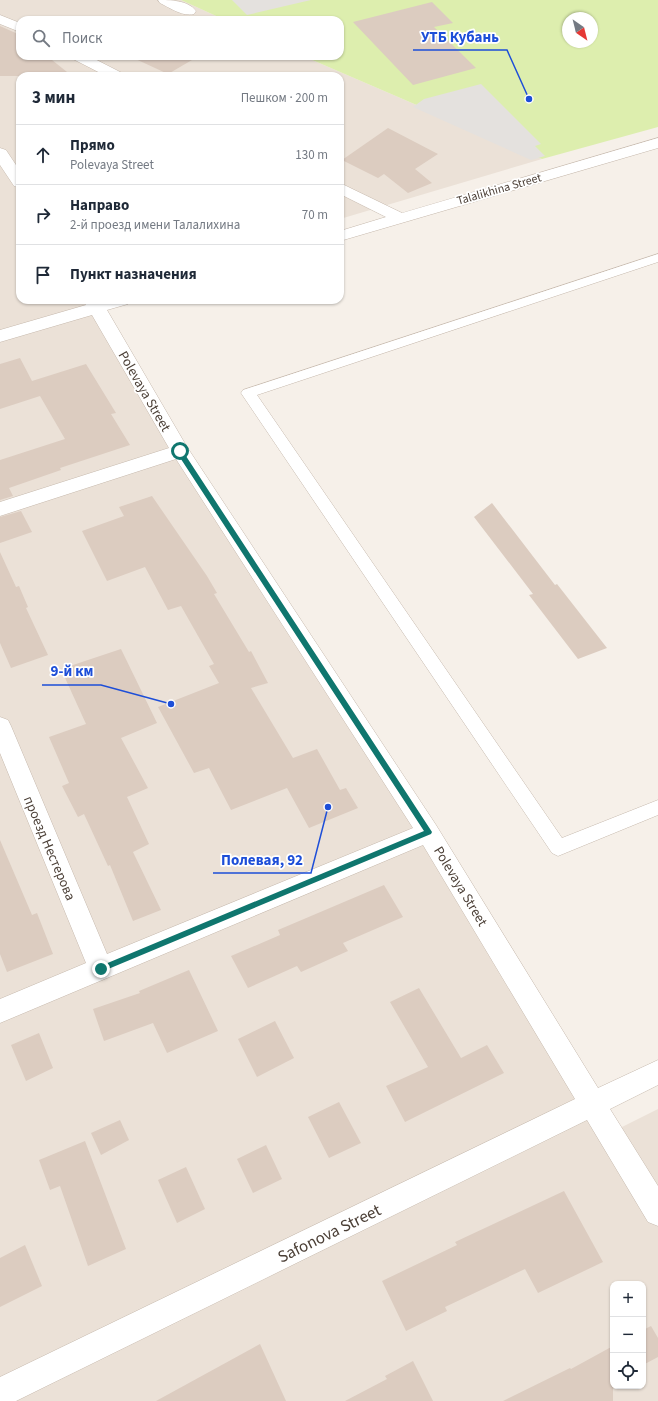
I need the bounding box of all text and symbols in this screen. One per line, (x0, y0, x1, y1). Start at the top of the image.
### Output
north arrow (562, 12, 598, 48)
search box (16, 16, 344, 60)
callout: УТБ Кубань (413, 23, 507, 50)
icon: search (30, 27, 52, 49)
text: УТБ Кубань (421, 27, 499, 48)
text: Поиск (62, 28, 103, 49)
text: 3 мин (32, 86, 75, 110)
text: Пешком · 200 m (241, 89, 328, 107)
text: Прямо (70, 135, 115, 156)
icon: ahead (32, 144, 54, 166)
text: 130 m (295, 146, 328, 164)
text: Polevaya Street (70, 156, 154, 174)
street label: Talalikhina Street (455, 169, 543, 210)
text: Направо (70, 195, 129, 216)
icon: right (32, 204, 54, 226)
text: 70 m (302, 206, 328, 224)
text: 2-й проезд имени Талалихина (70, 216, 240, 234)
icon: arrive (32, 264, 54, 286)
text: Пункт назначения (70, 264, 197, 285)
street label: Polevaya Street (113, 347, 175, 436)
route start (171, 442, 189, 460)
callout: 9-й км (42, 658, 101, 685)
text: 9-й км (51, 661, 93, 682)
street label: проезд Нестерова (18, 793, 80, 904)
street label: Polevaya Street (428, 843, 492, 931)
callout: Полевая, 92 (213, 846, 311, 873)
text: Полевая, 92 (221, 850, 303, 871)
route end (92, 960, 110, 978)
street label: Safonova Street (274, 1198, 385, 1269)
map controls (610, 1281, 646, 1389)
button: + (610, 1281, 646, 1317)
button: − (610, 1317, 646, 1353)
button: locate (610, 1353, 646, 1389)

